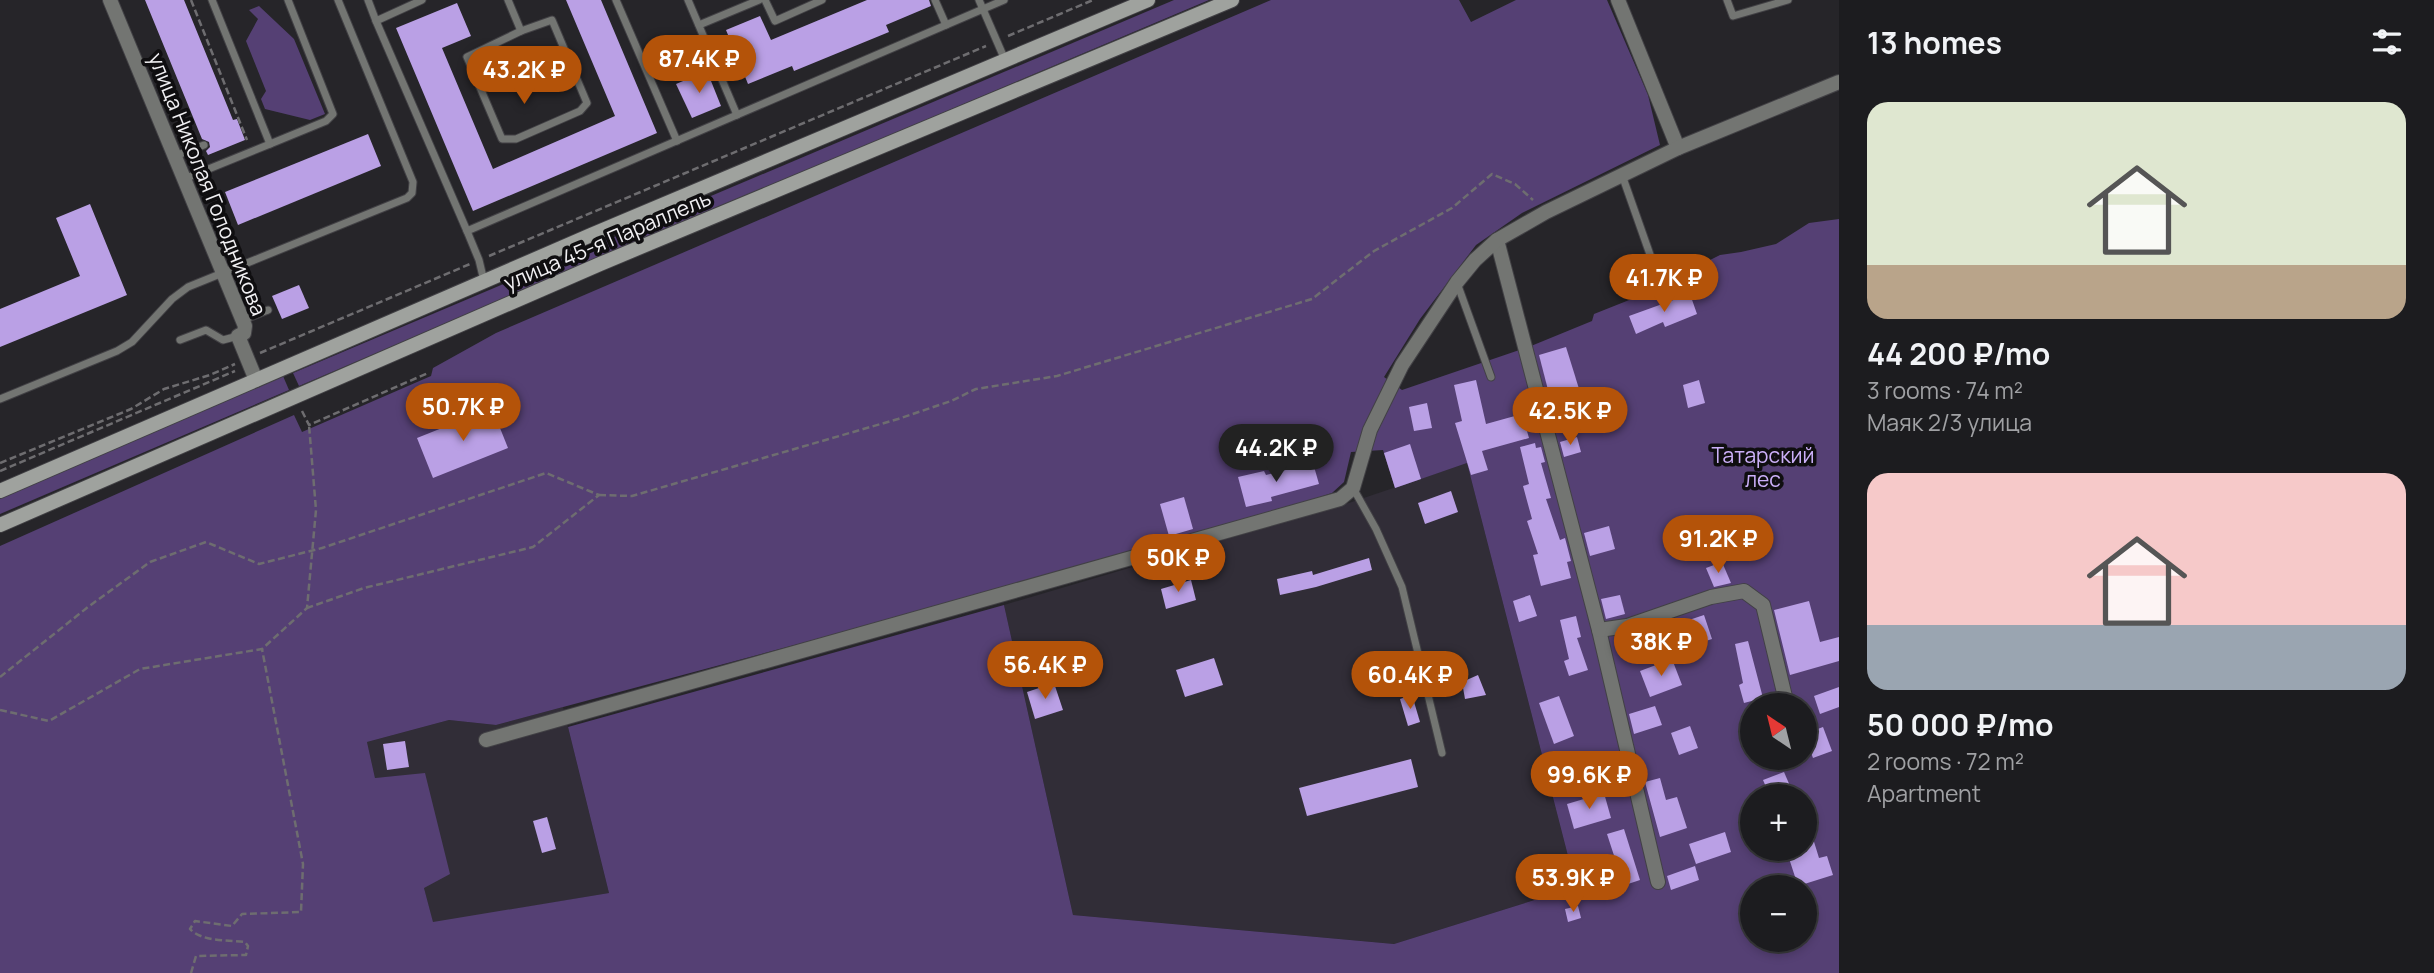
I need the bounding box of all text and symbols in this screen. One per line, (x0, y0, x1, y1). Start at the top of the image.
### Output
text: 13 homes (1867, 22, 2002, 63)
icon: filters (2368, 23, 2406, 61)
pin: 87.4K ₽ (634, 36, 764, 95)
text: 87.4K ₽ (658, 42, 740, 74)
pin: 43.2K ₽ (459, 46, 589, 106)
street label: улица Николая Голодникова (142, 49, 274, 319)
text: 43.2K ₽ (483, 53, 565, 85)
icon: home (2074, 147, 2200, 273)
street label: улица 45-я Параллель (499, 184, 715, 296)
pin: 41.7K ₽ (1599, 254, 1729, 314)
text: 41.7K ₽ (1625, 261, 1703, 293)
text: 44 200 ₽/mo (1867, 333, 2050, 374)
text: 3 rooms · 74 m² (1867, 374, 2023, 406)
pin: 50.7K ₽ (398, 384, 528, 443)
pin: 42.5K ₽ (1505, 388, 1635, 447)
text: 50.7K ₽ (422, 390, 504, 422)
text: 42.5K ₽ (1529, 394, 1611, 426)
text: Маяк 2/3 улица (1867, 406, 2032, 438)
pin: 44.2K ₽ (1211, 424, 1341, 484)
text: 44.2K ₽ (1235, 431, 1317, 463)
park label: Татарский лес (1712, 441, 1814, 493)
pin: 91.2K ₽ (1653, 516, 1783, 575)
icon: home (2074, 518, 2200, 644)
text: 91.2K ₽ (1679, 522, 1757, 554)
pin: 50K ₽ (1129, 534, 1227, 594)
text: 50K ₽ (1146, 541, 1210, 573)
pin: 38K ₽ (1612, 618, 1710, 678)
text: 38K ₽ (1630, 625, 1692, 657)
pin: 56.4K ₽ (980, 642, 1110, 701)
text: 56.4K ₽ (1003, 648, 1087, 680)
pin: 60.4K ₽ (1345, 652, 1475, 711)
text: 60.4K ₽ (1367, 658, 1453, 690)
north arrow (1740, 693, 1816, 770)
map controls (1740, 693, 1817, 952)
text: 50 000 ₽/mo (1867, 704, 2053, 745)
text: 2 rooms · 72 m² (1867, 745, 2024, 777)
pin: 99.6K ₽ (1524, 752, 1654, 811)
text: 99.6K ₽ (1547, 758, 1631, 790)
text: Apartment (1867, 777, 1981, 809)
button: + (1740, 784, 1817, 861)
pin: 53.9K ₽ (1508, 855, 1638, 914)
text: 53.9K ₽ (1532, 861, 1614, 893)
button: − (1740, 875, 1817, 952)

